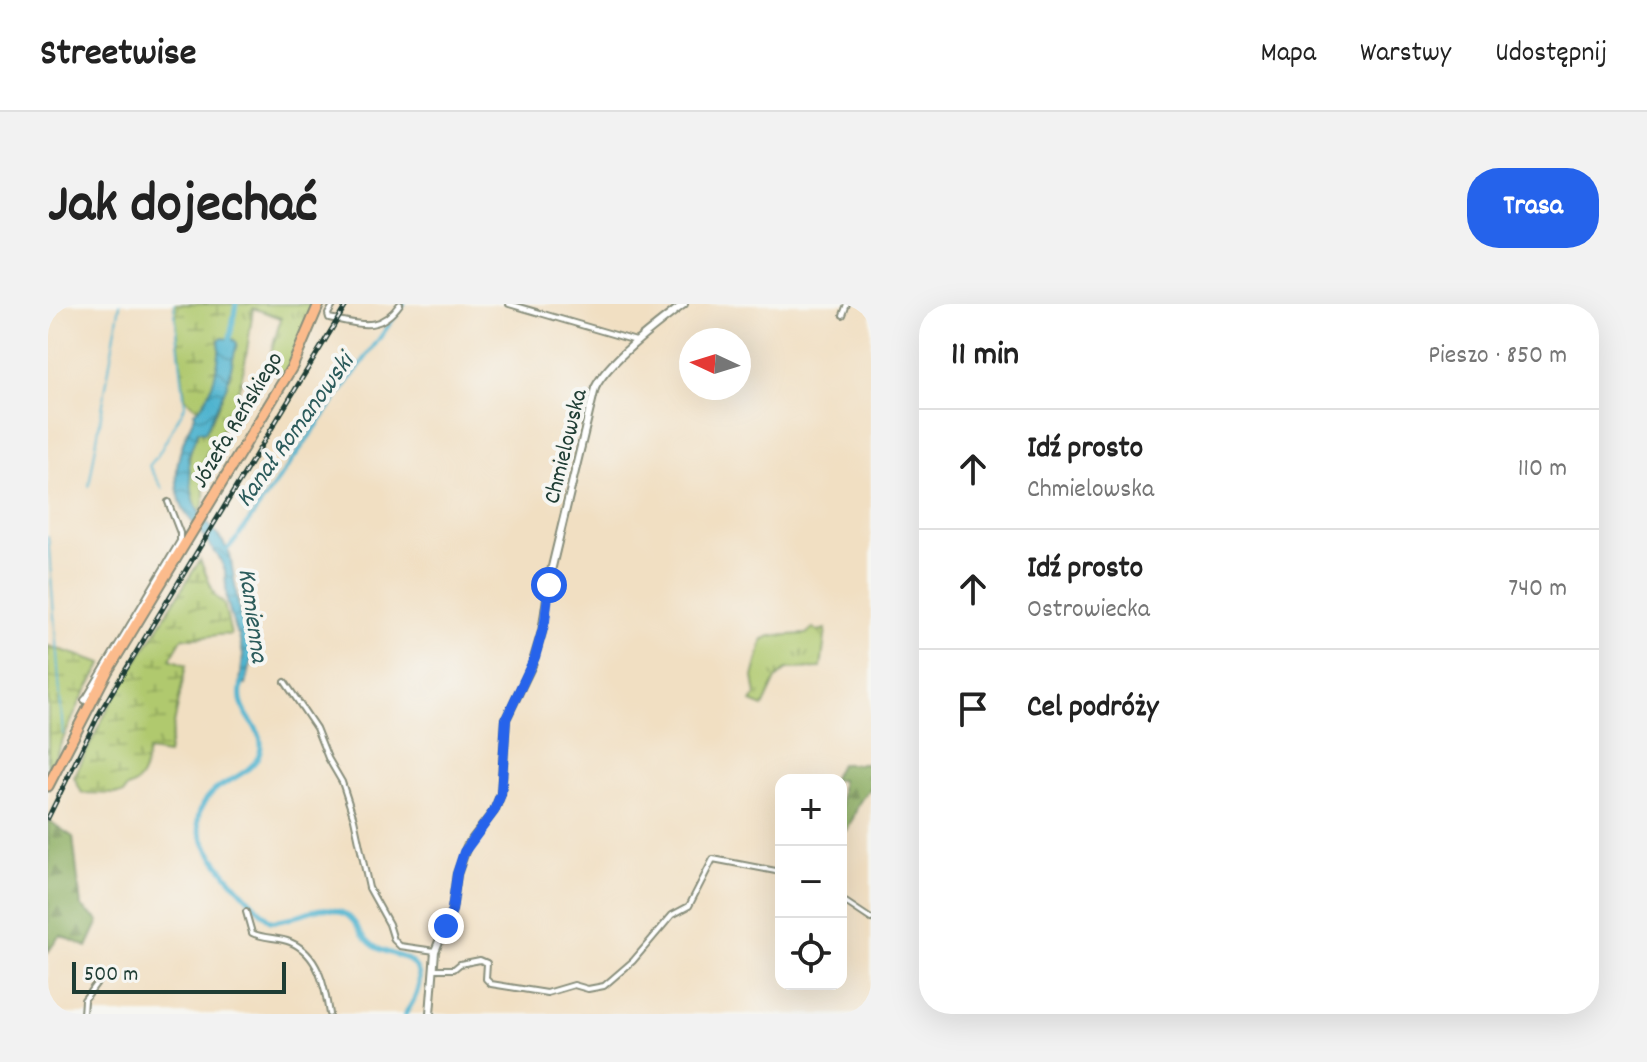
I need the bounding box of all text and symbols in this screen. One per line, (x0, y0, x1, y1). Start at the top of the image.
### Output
text: Streetwise (40, 28, 197, 83)
text: Mapa (1260, 35, 1316, 75)
text: Warstwy (1360, 35, 1451, 75)
text: Udostępnij (1495, 35, 1607, 75)
text: Jak dojechać (48, 168, 318, 248)
button: Trasa (1467, 168, 1599, 248)
north arrow (679, 328, 751, 400)
text: 11 min (951, 332, 1019, 381)
text: Pieszo · 850 m (1428, 338, 1567, 375)
water label: Kanał Romanowski (227, 343, 367, 516)
street label: Józefa Reńskiego (184, 346, 293, 495)
street label: Chmielowska (536, 385, 598, 508)
text: Idź prosto (1027, 429, 1143, 472)
icon: ahead (951, 447, 995, 491)
text: 110 m (1518, 451, 1567, 488)
text: Chmielowska (1027, 472, 1154, 509)
text: Idź prosto (1027, 549, 1143, 592)
water label: Kamienna (227, 566, 277, 667)
route start (531, 567, 567, 603)
icon: ahead (951, 567, 995, 611)
text: 740 m (1508, 571, 1567, 608)
text: Ostrowiecka (1027, 592, 1150, 629)
icon: arrive (951, 687, 995, 731)
text: Cel podróży (1027, 688, 1158, 731)
map controls (775, 774, 847, 990)
button: + (775, 774, 847, 846)
button: − (775, 846, 847, 918)
route end (428, 908, 464, 944)
button: locate (775, 918, 847, 990)
scale bar (72, 958, 286, 994)
text: 500 m (84, 960, 138, 991)

